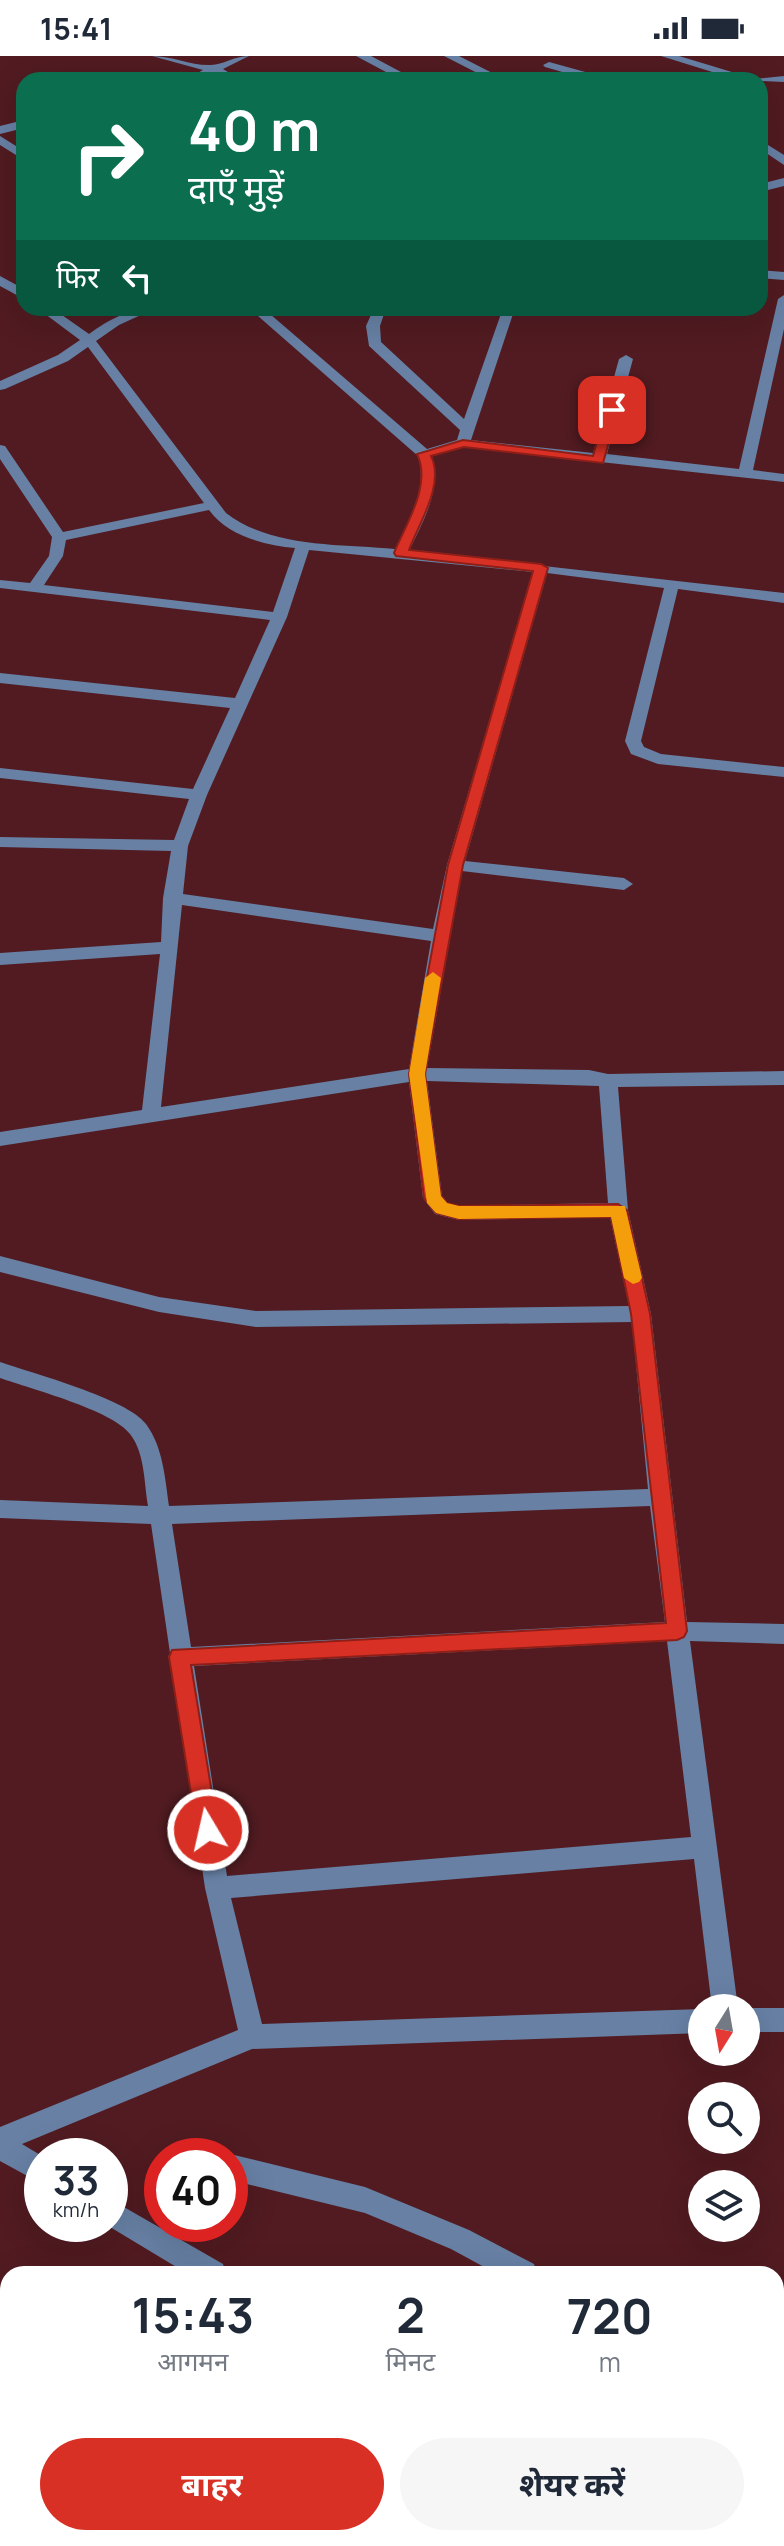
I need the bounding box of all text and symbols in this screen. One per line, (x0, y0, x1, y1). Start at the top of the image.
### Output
text: 15:41 (40, 8, 112, 49)
text: 40 m (188, 91, 320, 168)
icon: right (56, 104, 160, 208)
text: दाएँ मुड़ें (188, 164, 284, 213)
text: फिर (56, 256, 99, 297)
icon: left (115, 256, 159, 300)
pin (578, 376, 646, 444)
icon: arrive (590, 388, 634, 432)
position arrow (166, 1788, 250, 1872)
north arrow (688, 1994, 760, 2066)
map controls (688, 1994, 760, 2242)
button: search (688, 2082, 760, 2154)
speed limit sign: 40 (144, 2138, 248, 2242)
text: 33 (53, 2152, 99, 2207)
button: layers (688, 2170, 760, 2242)
text: km/h (53, 2196, 99, 2223)
text: 15:43 (131, 2282, 254, 2347)
text: 2 (396, 2282, 425, 2347)
text: 720 (567, 2283, 653, 2348)
text: आगमन (157, 2343, 228, 2379)
text: मिनट (386, 2343, 435, 2379)
text: m (599, 2344, 621, 2380)
button: बाहर (40, 2438, 384, 2530)
button: शेयर करें (400, 2438, 744, 2530)

